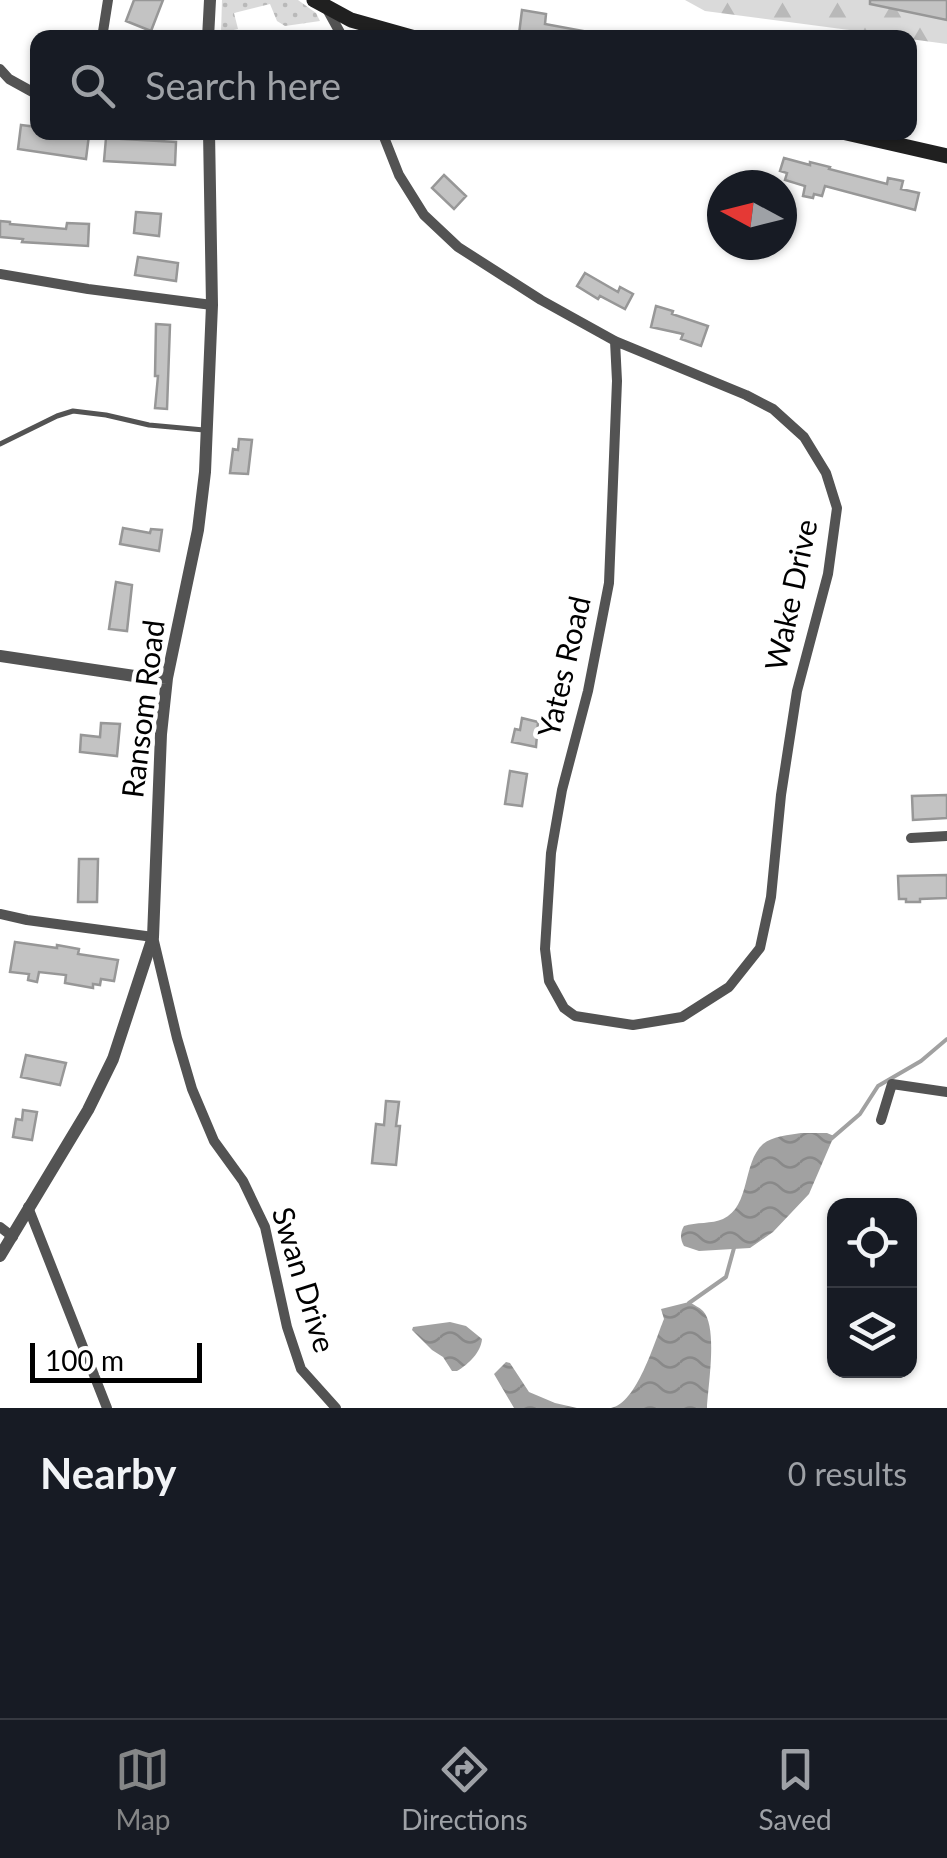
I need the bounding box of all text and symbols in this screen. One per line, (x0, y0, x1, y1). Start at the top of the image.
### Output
search box (30, 30, 917, 140)
icon: search (65, 58, 120, 113)
text: Search here (145, 62, 341, 108)
north arrow (707, 170, 797, 260)
street label: Wake Drive (756, 516, 824, 674)
street label: Yates Road (529, 592, 597, 741)
street label: Ransom Road (113, 618, 171, 800)
map controls (827, 1198, 917, 1378)
button: locate (827, 1198, 917, 1288)
street label: Swan Drive (266, 1202, 344, 1356)
button: layers (827, 1288, 917, 1378)
scale bar (30, 1338, 202, 1382)
text: 100 m (45, 1343, 124, 1377)
text: Nearby (40, 1448, 177, 1498)
text: 0 results (788, 1454, 907, 1493)
tab: Map (115, 1742, 171, 1836)
tab: Directions (401, 1742, 528, 1836)
tab: Saved (758, 1742, 832, 1836)

